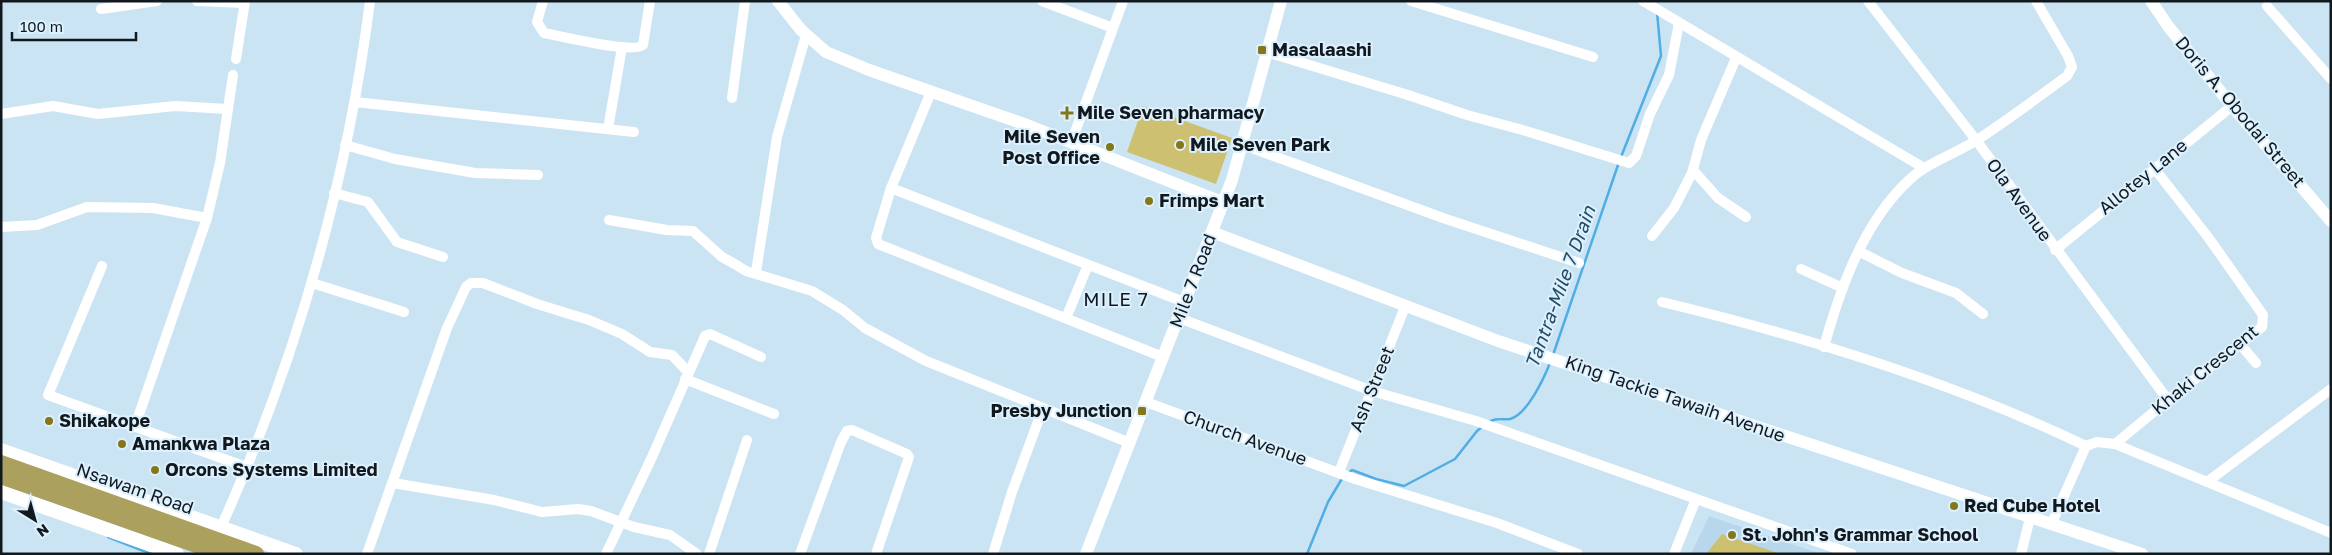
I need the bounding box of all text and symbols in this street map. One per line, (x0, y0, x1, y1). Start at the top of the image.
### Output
scale bar (12, 10, 136, 42)
text: 100 m (20, 17, 63, 35)
street label: Doris A. Obodai Street (2171, 31, 2310, 191)
place label: Masalaashi (1272, 38, 1372, 60)
marker: Masalaashi (1256, 44, 1268, 56)
place label: Mile Seven pharmacy (1077, 101, 1264, 123)
marker: Mile Seven pharmacy (1061, 107, 1073, 119)
place label: Mile Seven Post Office (1002, 125, 1100, 168)
place label: Mile Seven Park (1190, 133, 1331, 155)
street label: Allotey Lane (2094, 134, 2191, 219)
marker: Mile Seven Park (1174, 139, 1186, 151)
marker: Mile Seven Post Office (1104, 141, 1116, 153)
street label: Ola Avenue (1982, 154, 2057, 245)
place label: Frimps Mart (1159, 189, 1264, 211)
marker: Frimps Mart (1143, 195, 1155, 207)
water label: Tantra-Mile 7 Drain (1519, 201, 1600, 371)
street label: Mile 7 Road (1164, 231, 1220, 331)
district label: MILE 7 (1083, 287, 1149, 310)
street label: Khaki Crescent (2147, 320, 2262, 419)
street label: Ash Street (1344, 343, 1398, 435)
street label: King Tackie Tawaih Avenue (1562, 350, 1788, 446)
place label: Presby Junction (990, 399, 1132, 421)
street label: Church Avenue (1181, 404, 1310, 470)
marker: Presby Junction (1136, 405, 1148, 417)
place label: Shikakope (59, 409, 151, 431)
marker: Shikakope (43, 415, 55, 427)
place label: Amankwa Plaza (132, 432, 270, 454)
marker: Amankwa Plaza (116, 438, 128, 450)
street label: Nsawam Road (74, 458, 197, 518)
place label: Orcons Systems Limited (165, 458, 378, 480)
marker: Orcons Systems Limited (149, 464, 161, 476)
place label: Red Cube Hotel (1964, 494, 2100, 516)
north arrow (10, 495, 60, 545)
marker: Red Cube Hotel (1948, 500, 1960, 512)
text: N (34, 521, 52, 541)
place label: St. John's Grammar School (1742, 523, 1978, 545)
marker: St. John's Grammar School (1726, 529, 1738, 541)

